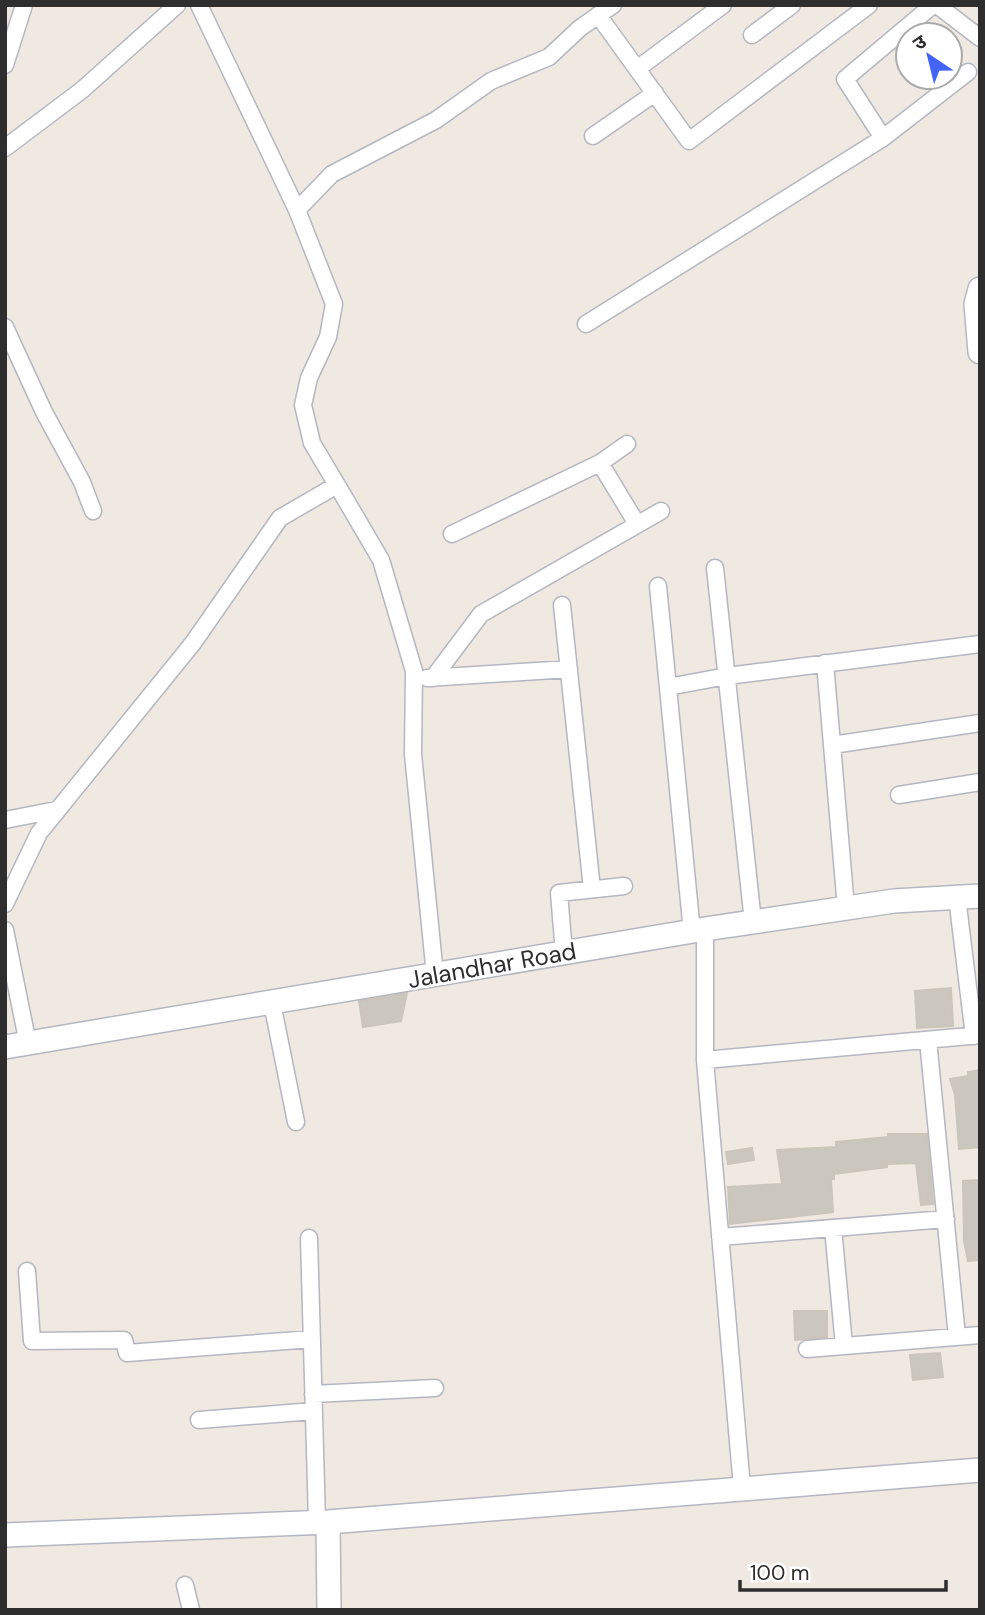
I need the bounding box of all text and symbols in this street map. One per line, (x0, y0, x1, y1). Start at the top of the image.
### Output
north arrow (894, 21, 964, 91)
text: उ (908, 29, 932, 56)
street label: Jalandhar Road (405, 935, 579, 995)
scale bar (740, 1548, 946, 1592)
text: 100 m (750, 1559, 810, 1587)

